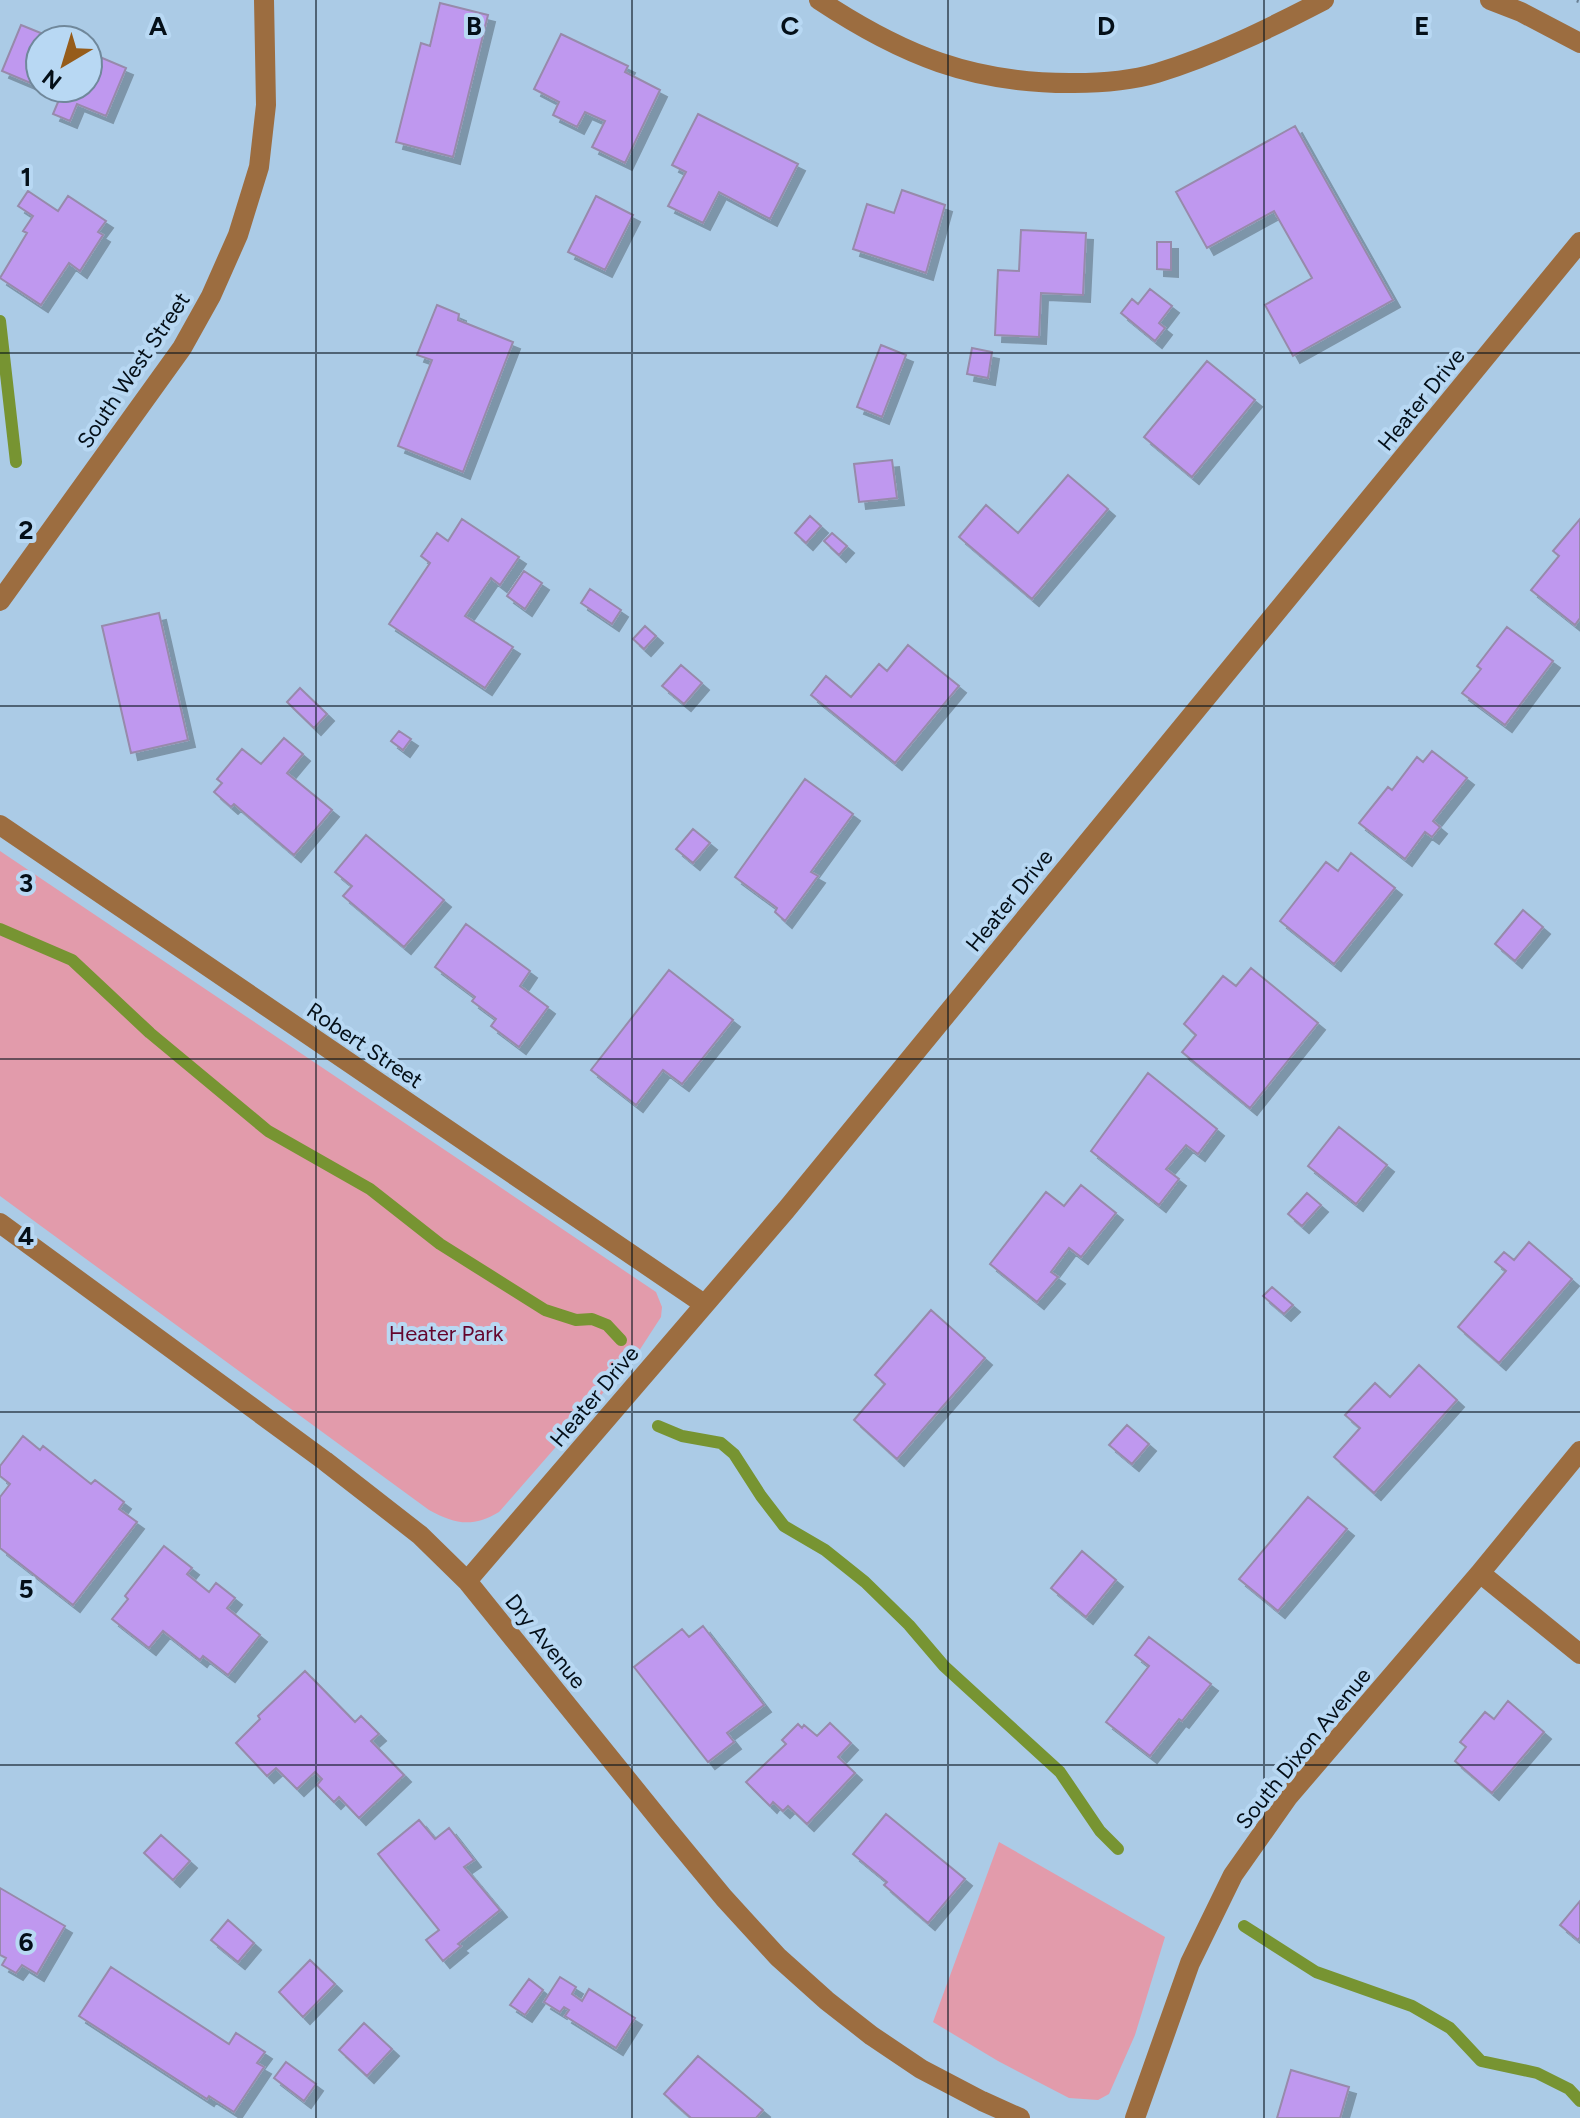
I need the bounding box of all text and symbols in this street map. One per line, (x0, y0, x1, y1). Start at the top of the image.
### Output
text: A (149, 10, 168, 42)
text: B (466, 10, 482, 42)
text: C (781, 10, 800, 42)
text: D (1097, 10, 1115, 42)
text: E (1414, 10, 1430, 42)
north arrow (24, 24, 104, 104)
text: N (37, 63, 67, 95)
text: 1 (21, 161, 31, 193)
street label: South West Street (71, 287, 196, 453)
street label: Heater Drive (1372, 343, 1471, 456)
text: 2 (18, 514, 34, 546)
street label: Heater Drive (960, 844, 1059, 957)
text: 3 (19, 867, 33, 899)
street label: Robert Street (302, 997, 428, 1094)
text: 4 (18, 1220, 34, 1252)
park label: Heater Park (389, 1320, 504, 1347)
street label: Heater Drive (544, 1340, 645, 1452)
text: 5 (18, 1573, 34, 1605)
street label: Dry Avenue (499, 1589, 592, 1694)
street label: South Dixon Avenue (1230, 1662, 1377, 1835)
text: 6 (18, 1926, 34, 1958)

